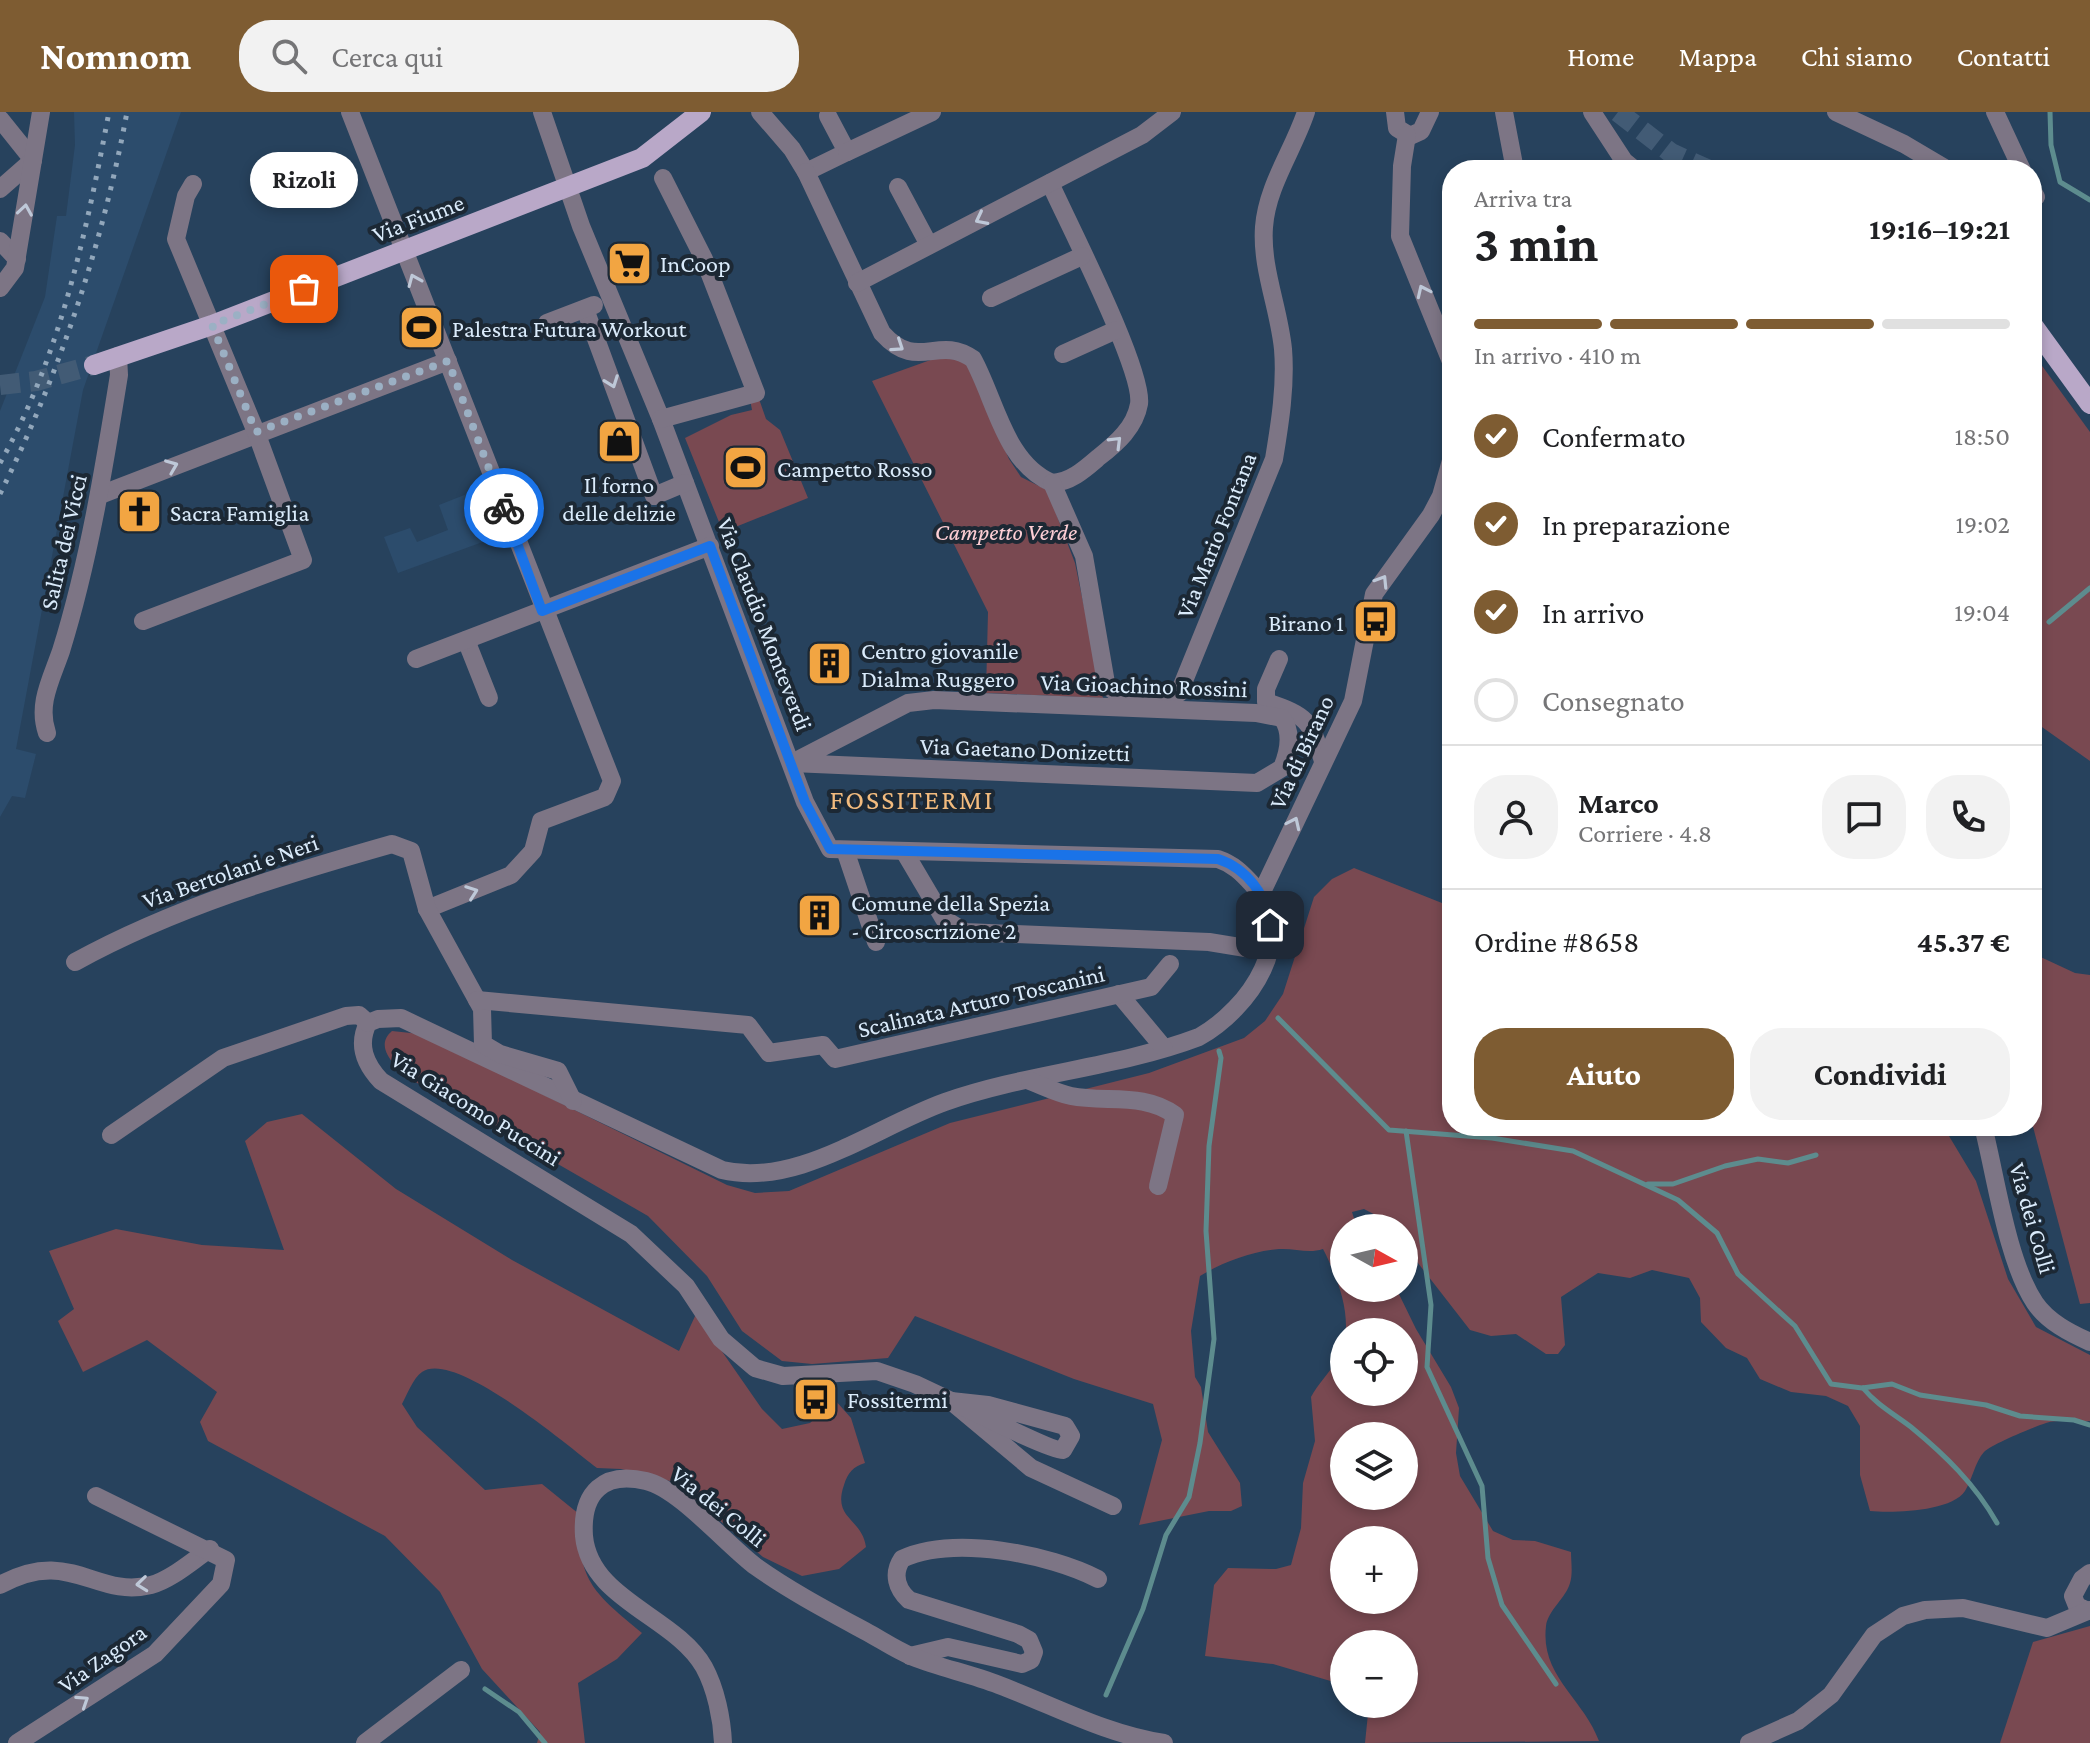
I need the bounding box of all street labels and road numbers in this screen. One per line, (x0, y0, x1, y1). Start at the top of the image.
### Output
street label: Via Fiume (368, 188, 468, 248)
street label: Via Mario Fontana (1170, 448, 1262, 622)
street label: Salita dei Vicci (34, 472, 92, 612)
street label: Via Claudio Monteverdi (712, 514, 818, 734)
street label: Via Gioachino Rossini (1040, 668, 1248, 702)
street label: Via di Birano (1263, 691, 1339, 813)
street label: Via Gaetano Donizetti (919, 732, 1131, 766)
street label: Via Bertolani e Neri (139, 828, 321, 914)
street label: Scalinata Arturo Toscanini (855, 959, 1107, 1043)
street label: Via Giacomo Puccini (386, 1045, 566, 1171)
street label: Via dei Colli (2004, 1159, 2062, 1277)
street label: Via dei Colli (666, 1460, 772, 1552)
street label: Via Zagora (53, 1618, 151, 1698)

